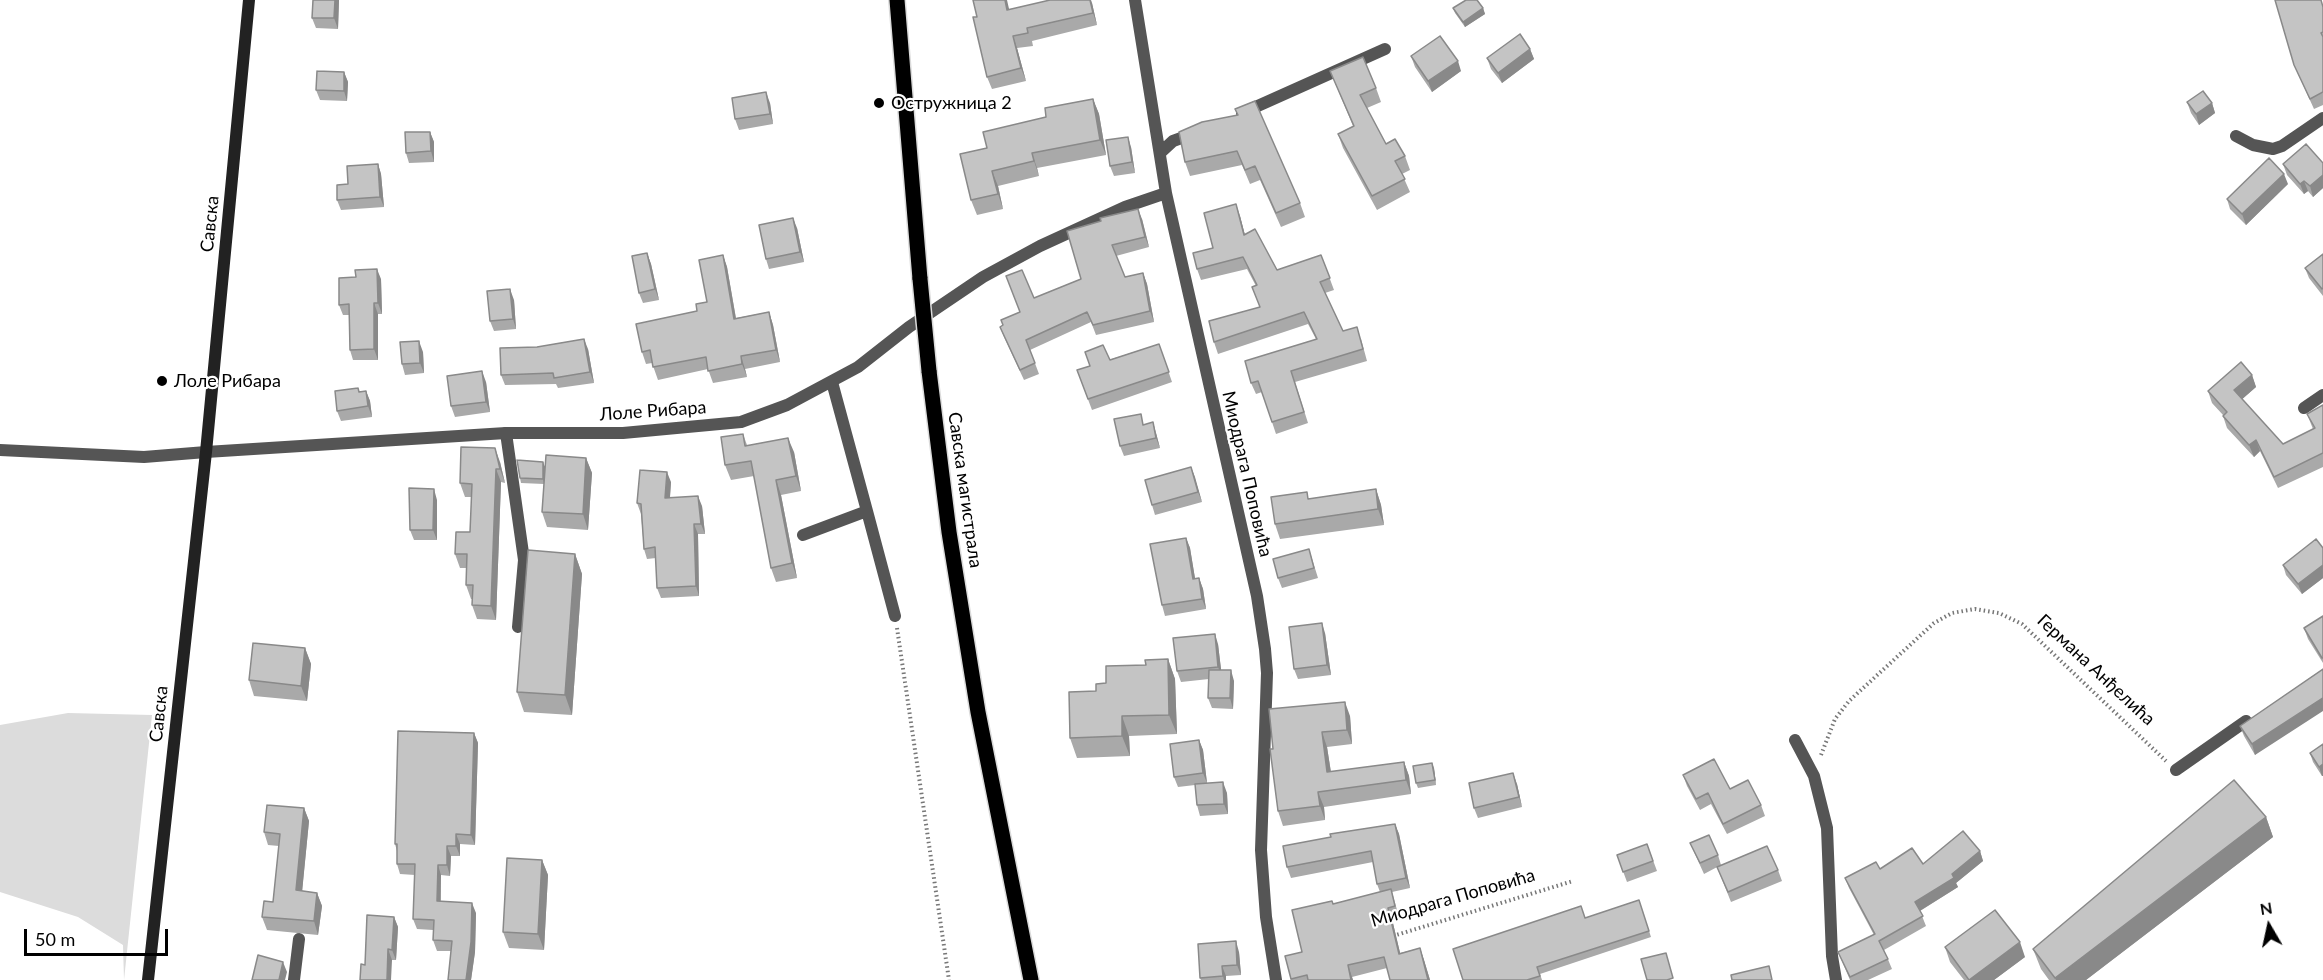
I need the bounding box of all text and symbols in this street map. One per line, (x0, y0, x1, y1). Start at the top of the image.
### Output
place label: Остружница 2 (891, 92, 1012, 114)
marker: Остружница 2 (872, 96, 886, 110)
street label: Савска (196, 195, 224, 253)
place label: Лоле Рибара (174, 370, 281, 392)
marker: Лоле Рибара (155, 374, 169, 388)
street label: Миодрага Поповића (1217, 389, 1277, 559)
street label: Лоле Рибара (599, 396, 707, 426)
street label: Савска магистрала (943, 411, 987, 569)
street label: Германа Анђелића (2033, 610, 2159, 730)
street label: Савска (145, 685, 173, 743)
street label: Миодрага Поповића (1368, 864, 1538, 932)
north arrow (2239, 896, 2299, 956)
text: N (2259, 897, 2274, 918)
scale bar (27, 917, 171, 955)
text: 50 m (35, 928, 75, 950)

